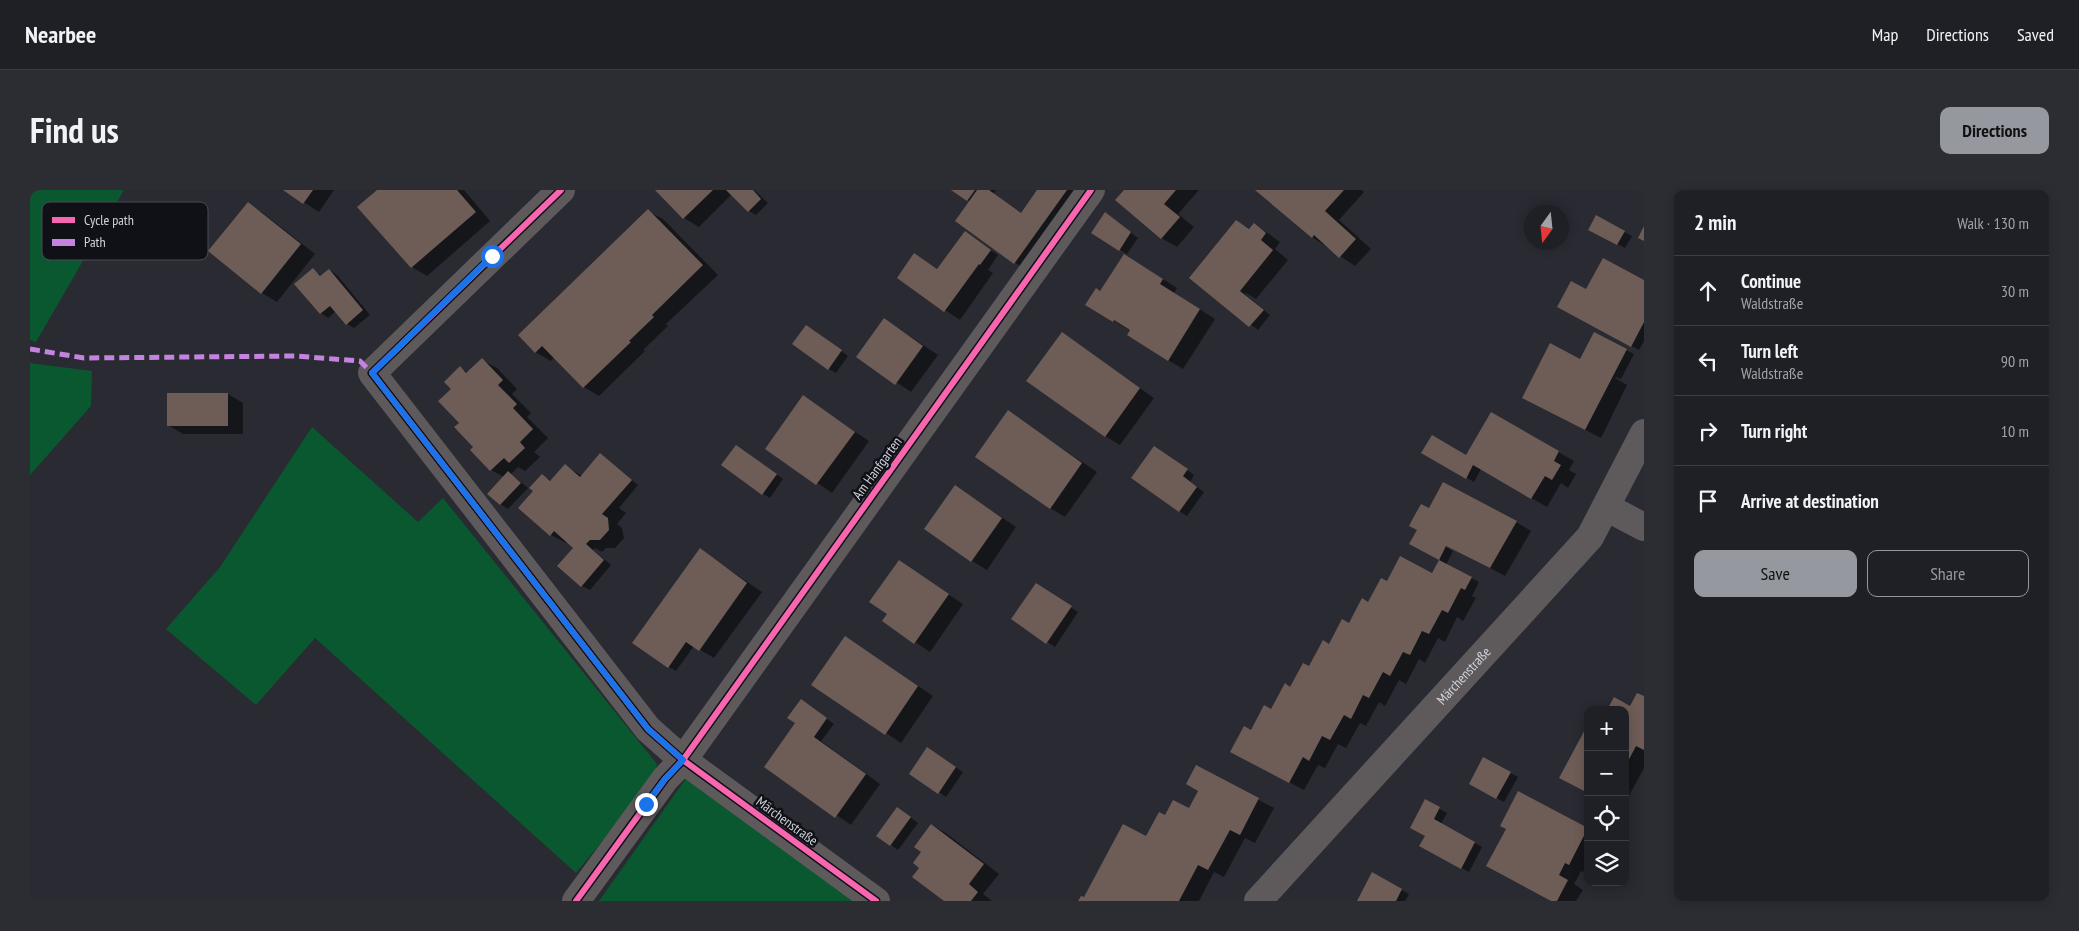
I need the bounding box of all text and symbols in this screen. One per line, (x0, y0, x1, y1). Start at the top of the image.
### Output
text: Nearbee (25, 19, 96, 50)
text: Map (1872, 23, 1898, 46)
text: Directions (1926, 23, 1989, 46)
text: Saved (2017, 23, 2054, 46)
text: Find us (30, 107, 119, 153)
button: Directions (1940, 107, 2049, 154)
legend (42, 202, 208, 260)
north arrow (1524, 205, 1569, 250)
text: 2 min (1694, 209, 1736, 236)
text: Cycle path (84, 211, 134, 229)
text: Walk · 130 m (1957, 213, 2029, 233)
text: Path (84, 233, 106, 251)
route start (481, 245, 504, 268)
text: Continue (1741, 269, 1801, 293)
icon: ahead (1694, 277, 1722, 305)
text: 30 m (2001, 281, 2029, 301)
text: Waldstraße (1741, 293, 1803, 313)
text: Turn left (1741, 339, 1798, 363)
icon: left (1694, 347, 1722, 375)
text: 90 m (2001, 351, 2029, 371)
text: Waldstraße (1741, 363, 1803, 383)
icon: right (1694, 417, 1722, 445)
text: Turn right (1741, 419, 1807, 443)
text: 10 m (2001, 421, 2029, 441)
street label: Am Hanfgarten (848, 433, 906, 503)
icon: arrive (1694, 487, 1722, 515)
text: Arrive at destination (1741, 489, 1879, 513)
button: Save (1694, 550, 1857, 597)
button: Share (1867, 550, 2029, 597)
street label: Märchenstraße (1433, 643, 1495, 708)
map controls (1584, 706, 1629, 886)
button: + (1584, 706, 1629, 751)
button: − (1584, 751, 1629, 796)
route end (635, 793, 658, 816)
street label: Märchenstraße (753, 793, 822, 850)
button: locate (1584, 796, 1629, 841)
button: layers (1584, 841, 1629, 886)

